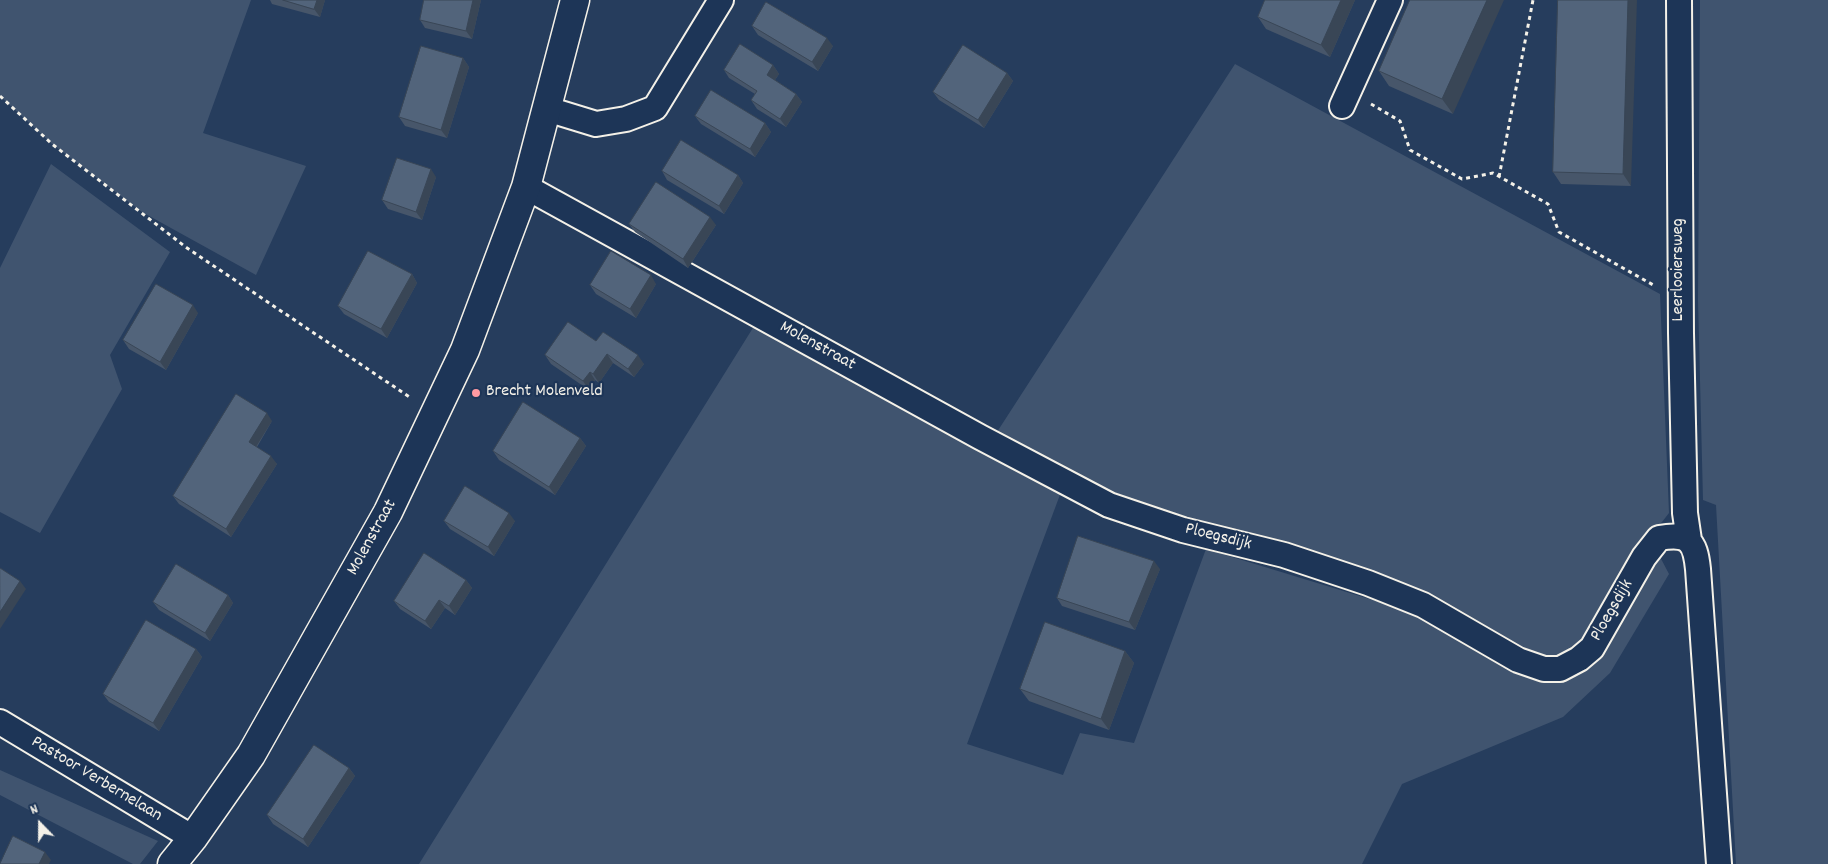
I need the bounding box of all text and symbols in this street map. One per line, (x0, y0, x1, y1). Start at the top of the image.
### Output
street label: Leerlooiersweg (1669, 218, 1691, 322)
street label: Molenstraat (775, 317, 859, 377)
place label: Brecht Molenveld (486, 382, 603, 404)
marker: Brecht Molenveld (470, 387, 482, 399)
street label: Molenstraat (343, 496, 403, 580)
street label: Ploegsdijk (1183, 519, 1253, 557)
street label: Ploegsdijk (1587, 576, 1639, 646)
street label: Pastoor Verbernelaan (27, 732, 165, 828)
north arrow (15, 799, 65, 849)
text: N (27, 800, 41, 821)

